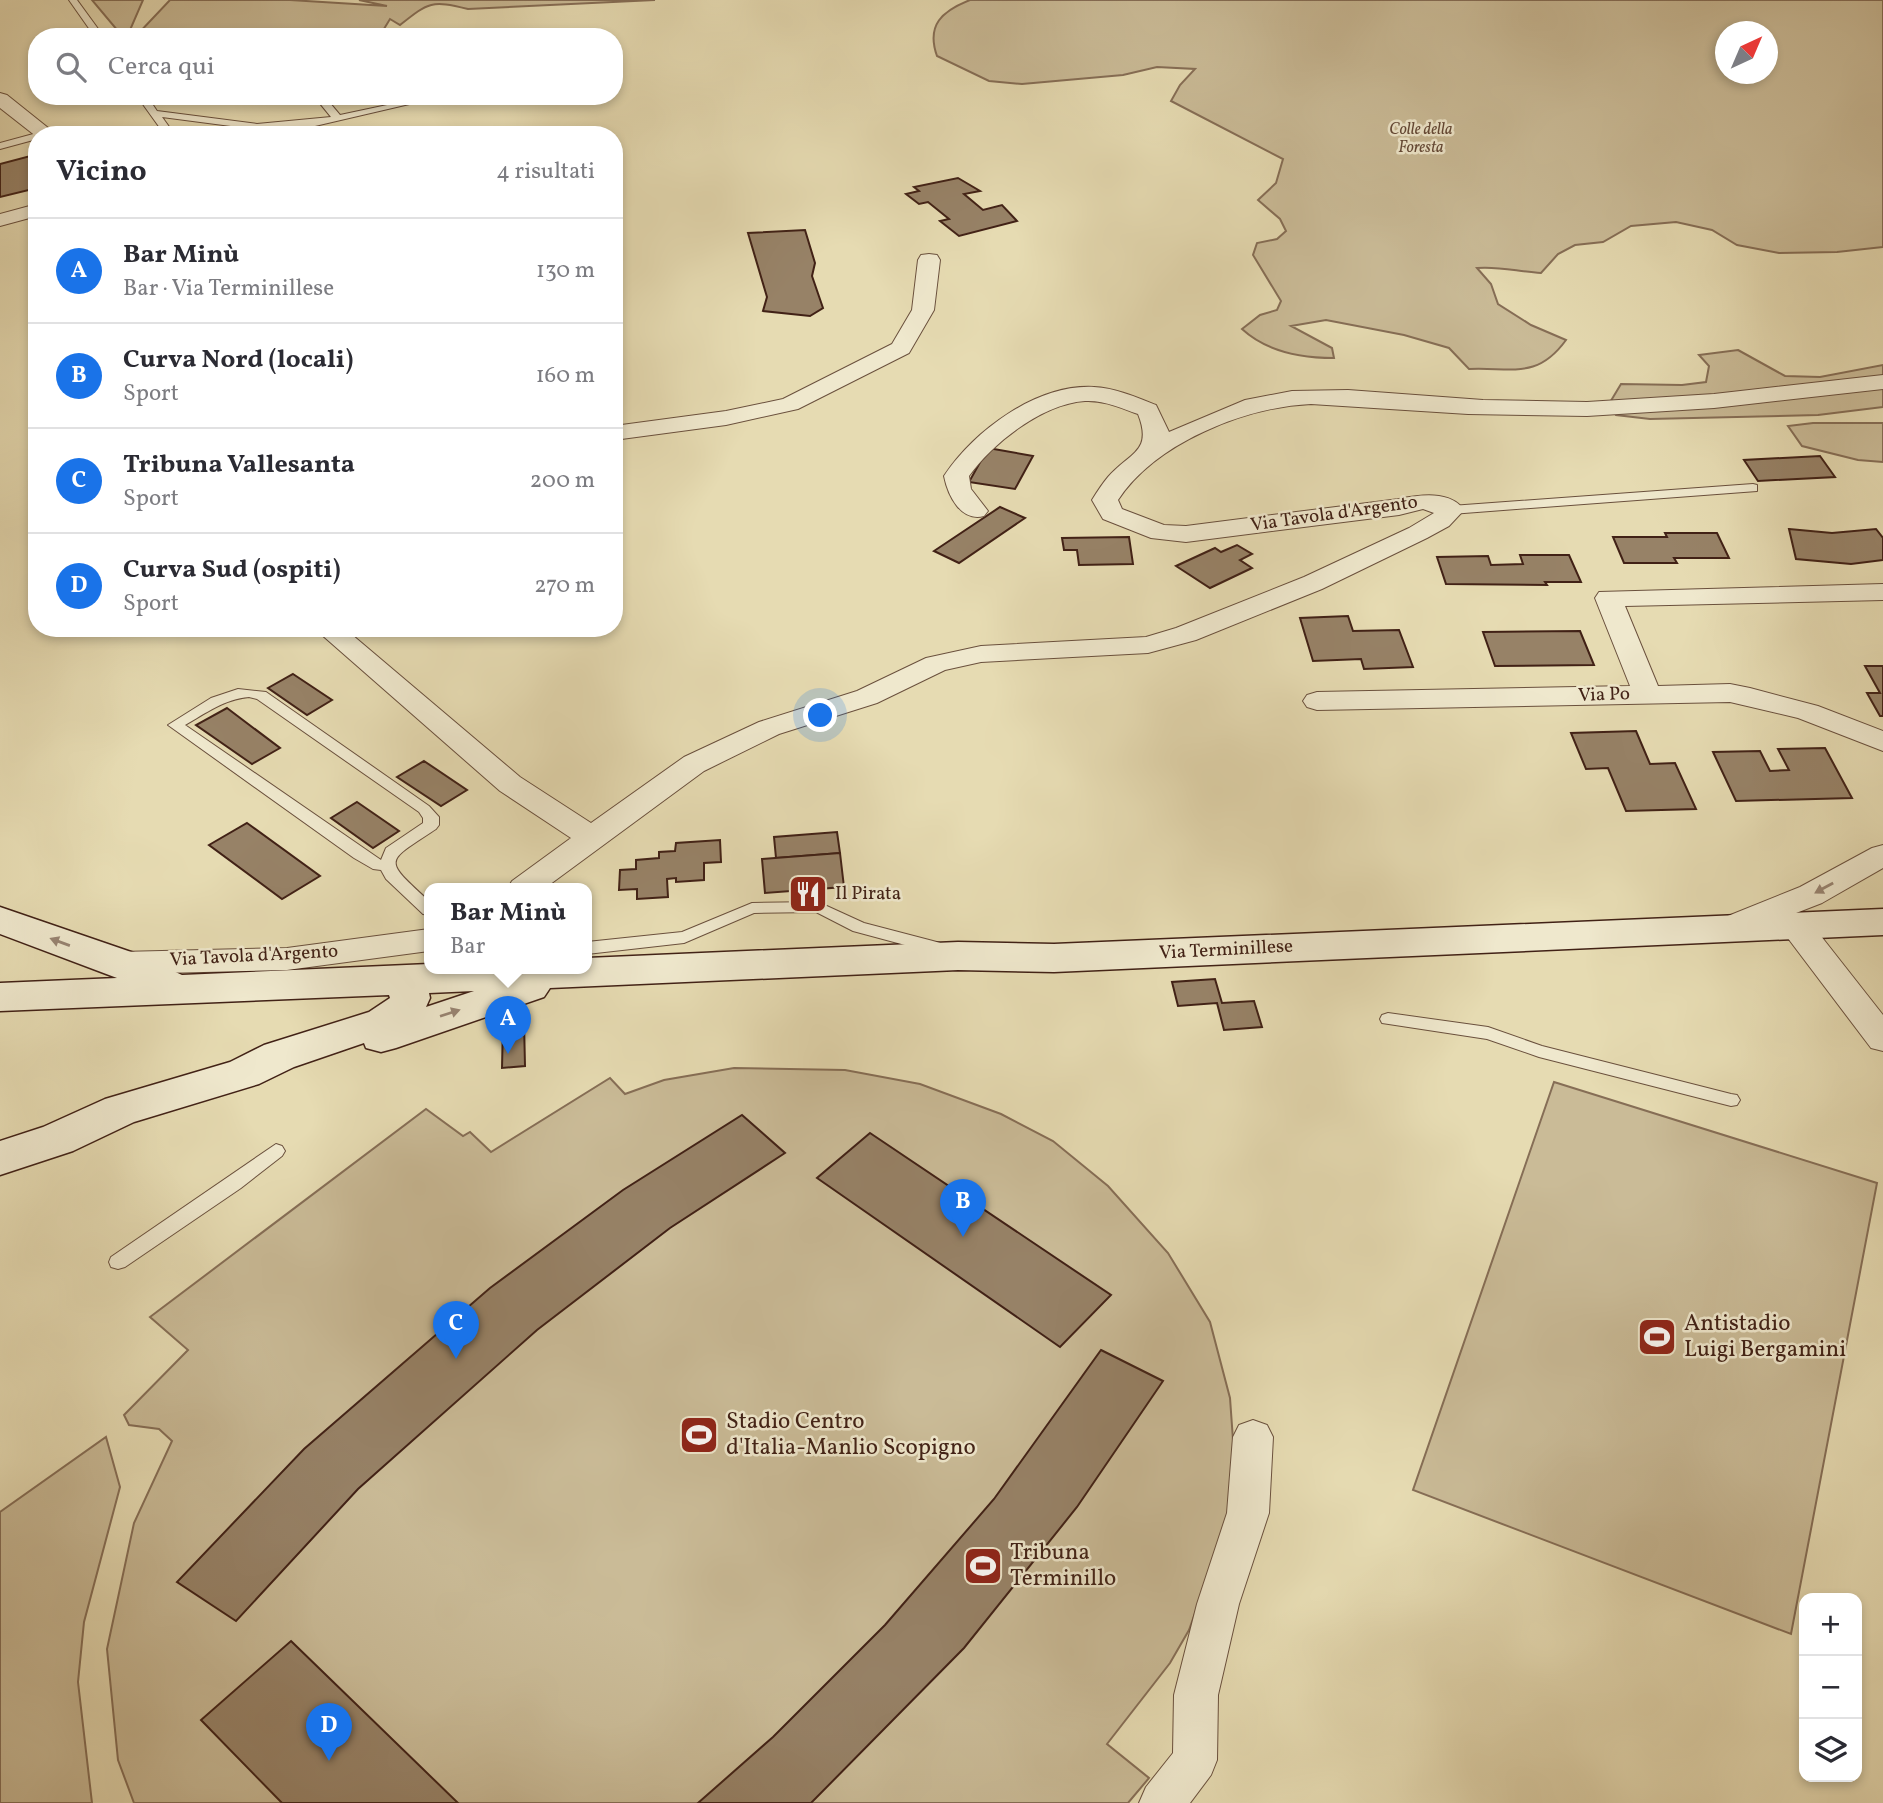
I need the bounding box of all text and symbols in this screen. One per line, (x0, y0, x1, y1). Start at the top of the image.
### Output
north arrow (1715, 21, 1778, 84)
search box (28, 28, 623, 105)
icon: search (52, 48, 90, 86)
text: Cerca qui (108, 49, 215, 85)
park label: Colle della Foresta (1389, 119, 1453, 159)
text: Vicino (56, 151, 147, 193)
text: 4 risultati (496, 156, 595, 188)
text: Bar Minù (123, 237, 239, 273)
text: A (71, 255, 87, 287)
text: 130 m (536, 255, 595, 287)
text: Bar · Via Terminillese (123, 273, 334, 305)
text: Curva Nord (locali) (123, 342, 353, 378)
text: B (71, 360, 87, 392)
text: 160 m (536, 360, 595, 392)
text: Sport (123, 378, 179, 410)
text: Tribuna Vallesanta (123, 447, 355, 483)
text: C (72, 465, 86, 497)
text: 200 m (530, 465, 595, 497)
text: Sport (123, 483, 179, 515)
street label: Via Tavola d'Argento (1249, 489, 1419, 539)
text: Curva Sud (ospiti) (123, 552, 341, 588)
text: D (71, 570, 87, 602)
text: 270 m (534, 570, 595, 602)
text: Sport (123, 588, 179, 620)
street label: Via Po (1578, 681, 1630, 709)
your location (803, 698, 837, 732)
restaurant icon: Il Pirata (787, 873, 829, 915)
place label: Il Pirata (835, 881, 901, 907)
one-way arrow (1814, 882, 1833, 894)
popup (424, 883, 592, 974)
text: Bar Minù (450, 895, 566, 931)
text: Bar (450, 931, 485, 963)
street label: Via Terminillese (1158, 934, 1294, 966)
one-way arrow (49, 936, 70, 947)
street label: Via Tavola d'Argento (169, 939, 339, 973)
pin: A (485, 996, 531, 1054)
one-way arrow (440, 1007, 461, 1018)
pin: B (940, 1179, 986, 1237)
pin: C (433, 1301, 479, 1359)
place label: Antistadio Luigi Bergamini (1684, 1308, 1846, 1366)
sports icon: Antistadio Luigi Bergamini (1636, 1316, 1678, 1358)
place label: Stadio Centro d'Italia-Manlio Scopigno (726, 1406, 976, 1464)
sports icon: Stadio Centro d'Italia-Manlio Scopigno (678, 1414, 720, 1456)
place label: Tribuna Terminillo (1010, 1537, 1116, 1595)
sports icon: Tribuna Terminillo (962, 1545, 1004, 1587)
map controls (1799, 1593, 1862, 1782)
button: + (1799, 1593, 1862, 1656)
button: − (1799, 1656, 1862, 1719)
pin: D (306, 1703, 352, 1761)
button: layers (1799, 1719, 1862, 1782)

